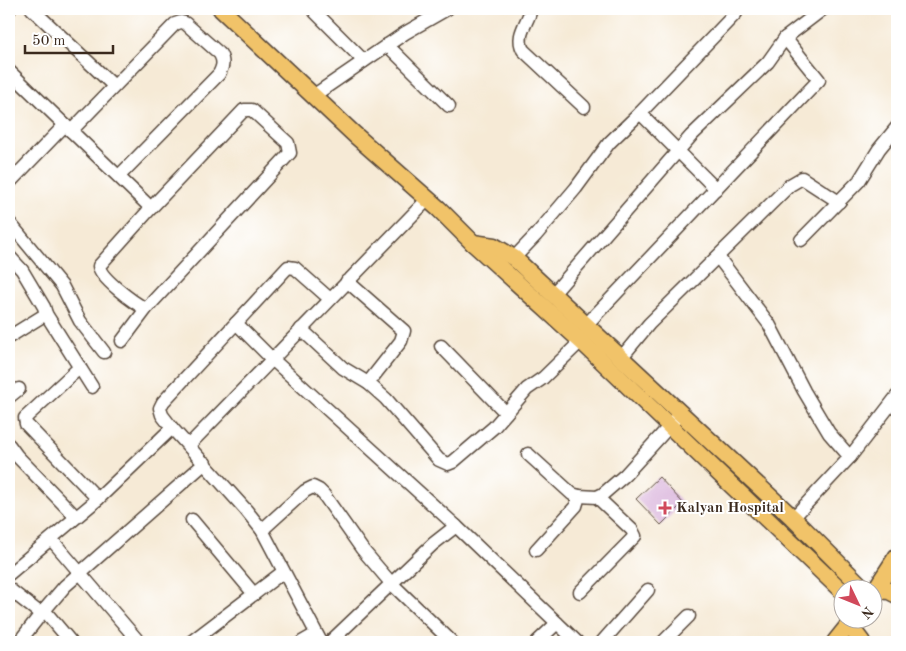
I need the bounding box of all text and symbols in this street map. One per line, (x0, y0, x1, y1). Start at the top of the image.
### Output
scale bar (25, 22, 112, 54)
text: 50 m (32, 34, 66, 49)
marker: Kalyan Hospital (658, 501, 672, 515)
place label: Kalyan Hospital (676, 501, 784, 516)
north arrow (834, 578, 884, 628)
text: N (858, 603, 876, 621)

